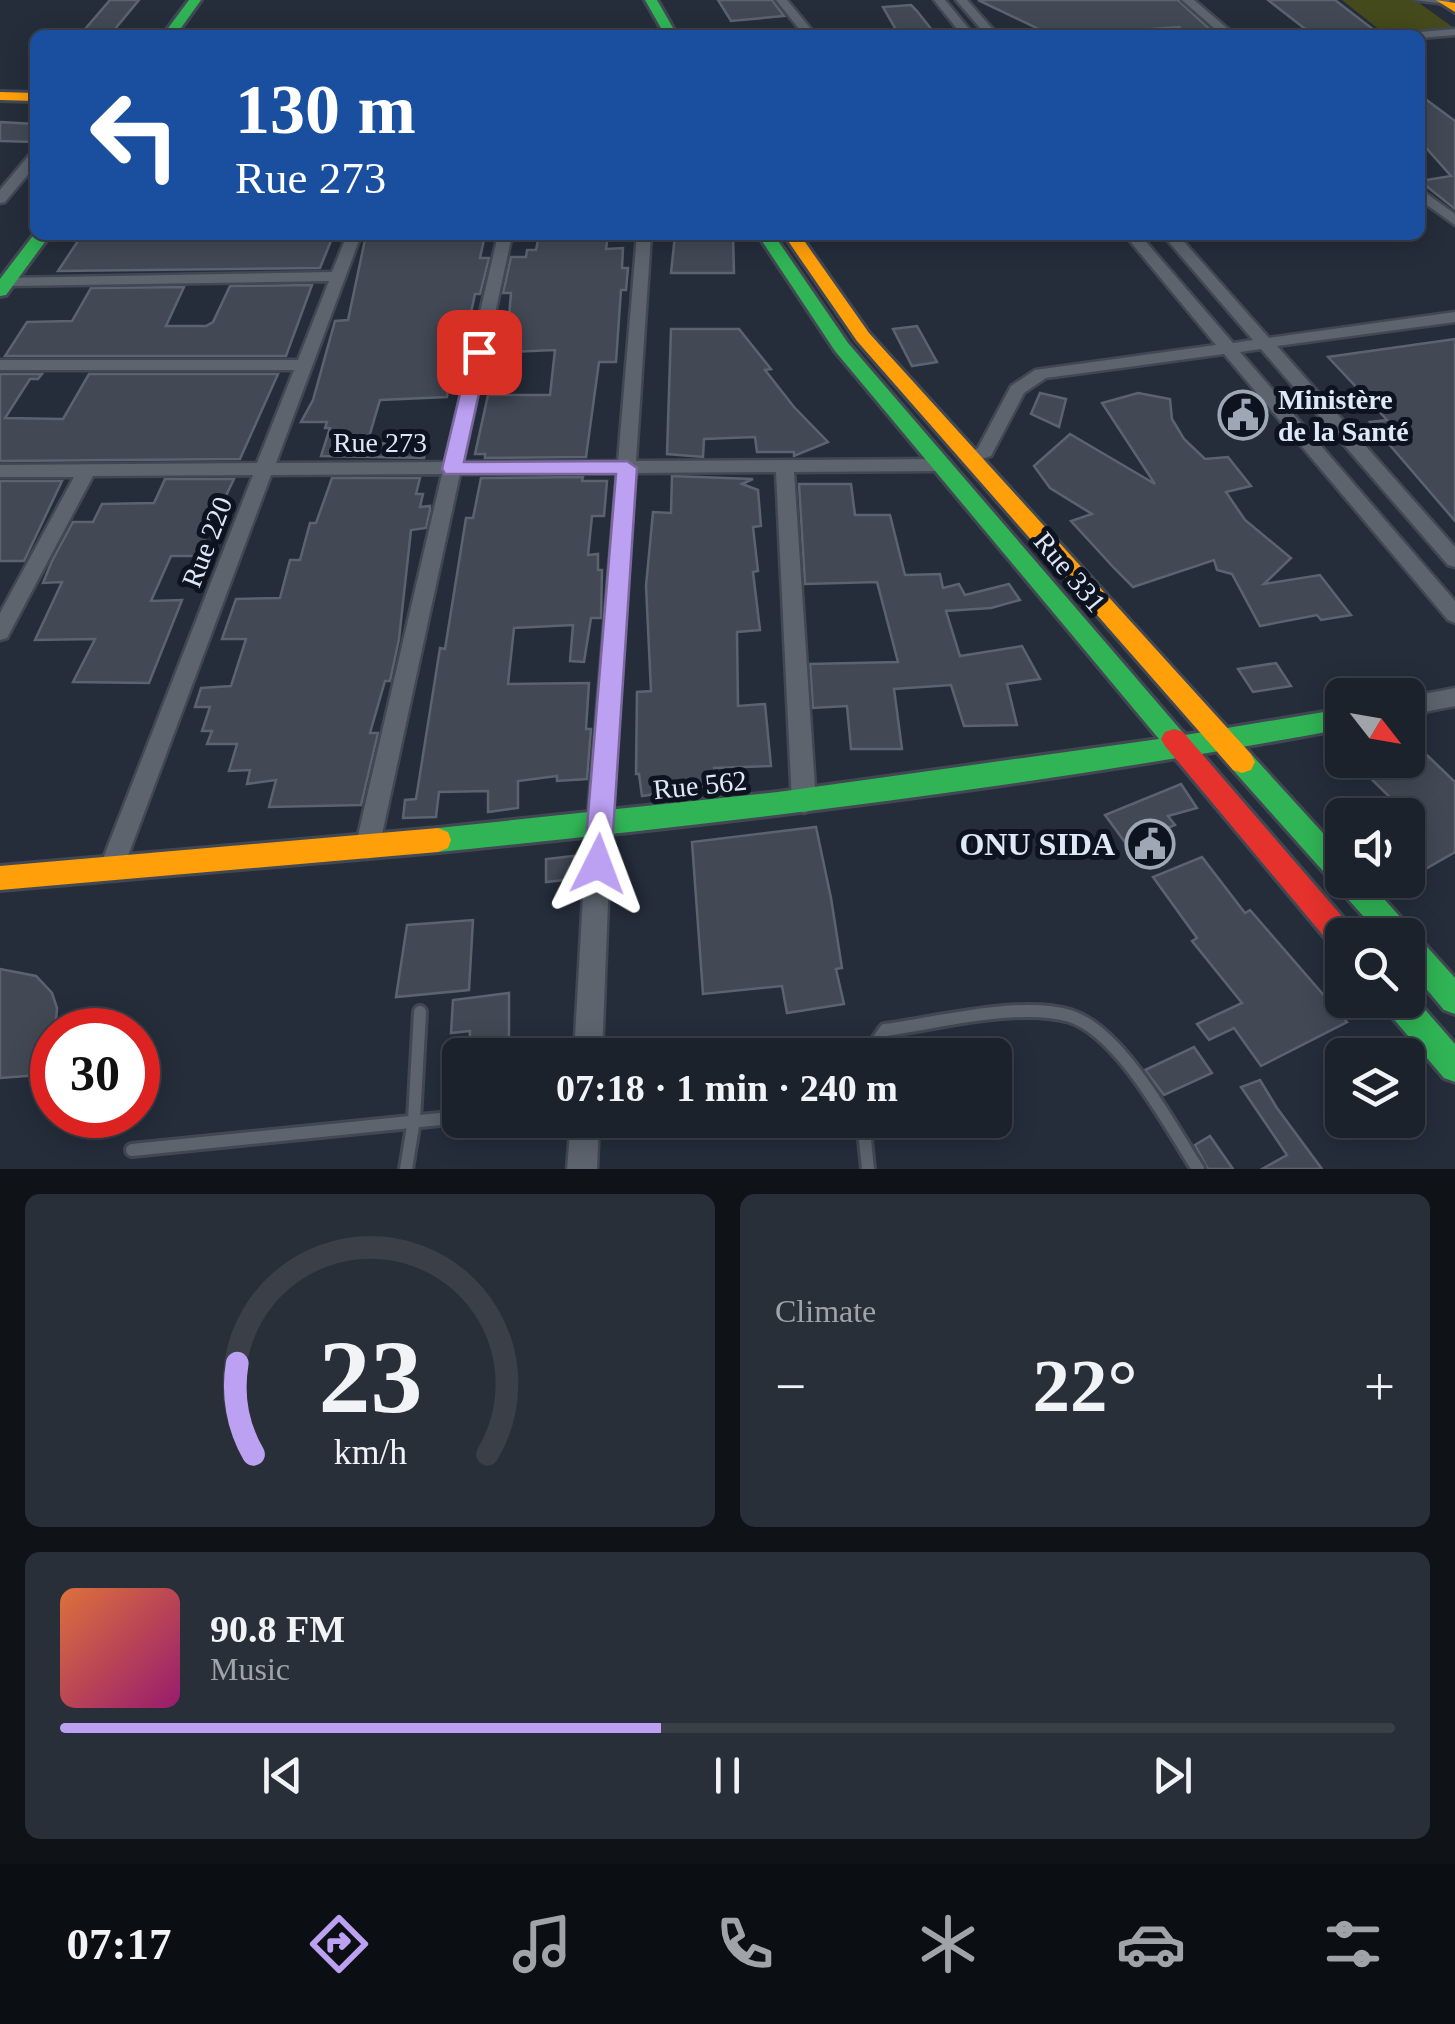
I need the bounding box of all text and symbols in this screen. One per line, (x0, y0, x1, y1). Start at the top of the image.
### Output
icon: left (70, 70, 200, 200)
text: 130 m (235, 71, 416, 148)
text: Rue 273 (235, 153, 386, 203)
pin (437, 310, 522, 395)
icon: arrive (452, 325, 507, 380)
place label: Ministère de la Santé (1278, 384, 1409, 447)
public building icon: Ministère de la Santé (1217, 389, 1269, 441)
street label: Rue 273 (333, 427, 427, 458)
street label: Rue 220 (176, 493, 238, 591)
street label: Rue 331 (1028, 526, 1112, 618)
north arrow (1325, 678, 1425, 778)
map controls (1325, 678, 1425, 1138)
street label: Rue 562 (652, 765, 748, 805)
button: sound (1325, 798, 1425, 898)
position arrow (546, 812, 650, 916)
public building icon: ONU SIDA (1124, 818, 1176, 870)
place label: ONU SIDA (959, 826, 1115, 862)
button: search (1325, 918, 1425, 1018)
speed limit sign: 30 (30, 1008, 160, 1138)
button: layers (1325, 1038, 1425, 1138)
text: 07:18 · 1 min · 240 m (556, 1067, 898, 1109)
text: Climate (775, 1293, 876, 1329)
text: 23 (318, 1319, 422, 1434)
text: 22° (1033, 1344, 1138, 1427)
text: − (775, 1356, 806, 1417)
text: + (1364, 1356, 1395, 1417)
text: km/h (333, 1432, 407, 1472)
text: 90.8 FM (210, 1608, 345, 1650)
text: Music (210, 1651, 290, 1687)
icon: previous (255, 1748, 310, 1803)
icon: pause (700, 1748, 755, 1803)
icon: next (1145, 1748, 1200, 1803)
icon: directions (304, 1909, 374, 1979)
icon: music (507, 1909, 577, 1979)
icon: phone (710, 1909, 780, 1979)
icon: climate (913, 1909, 983, 1979)
icon: car (1116, 1909, 1186, 1979)
icon: filters (1318, 1909, 1388, 1979)
text: 07:17 (66, 1919, 171, 1969)

